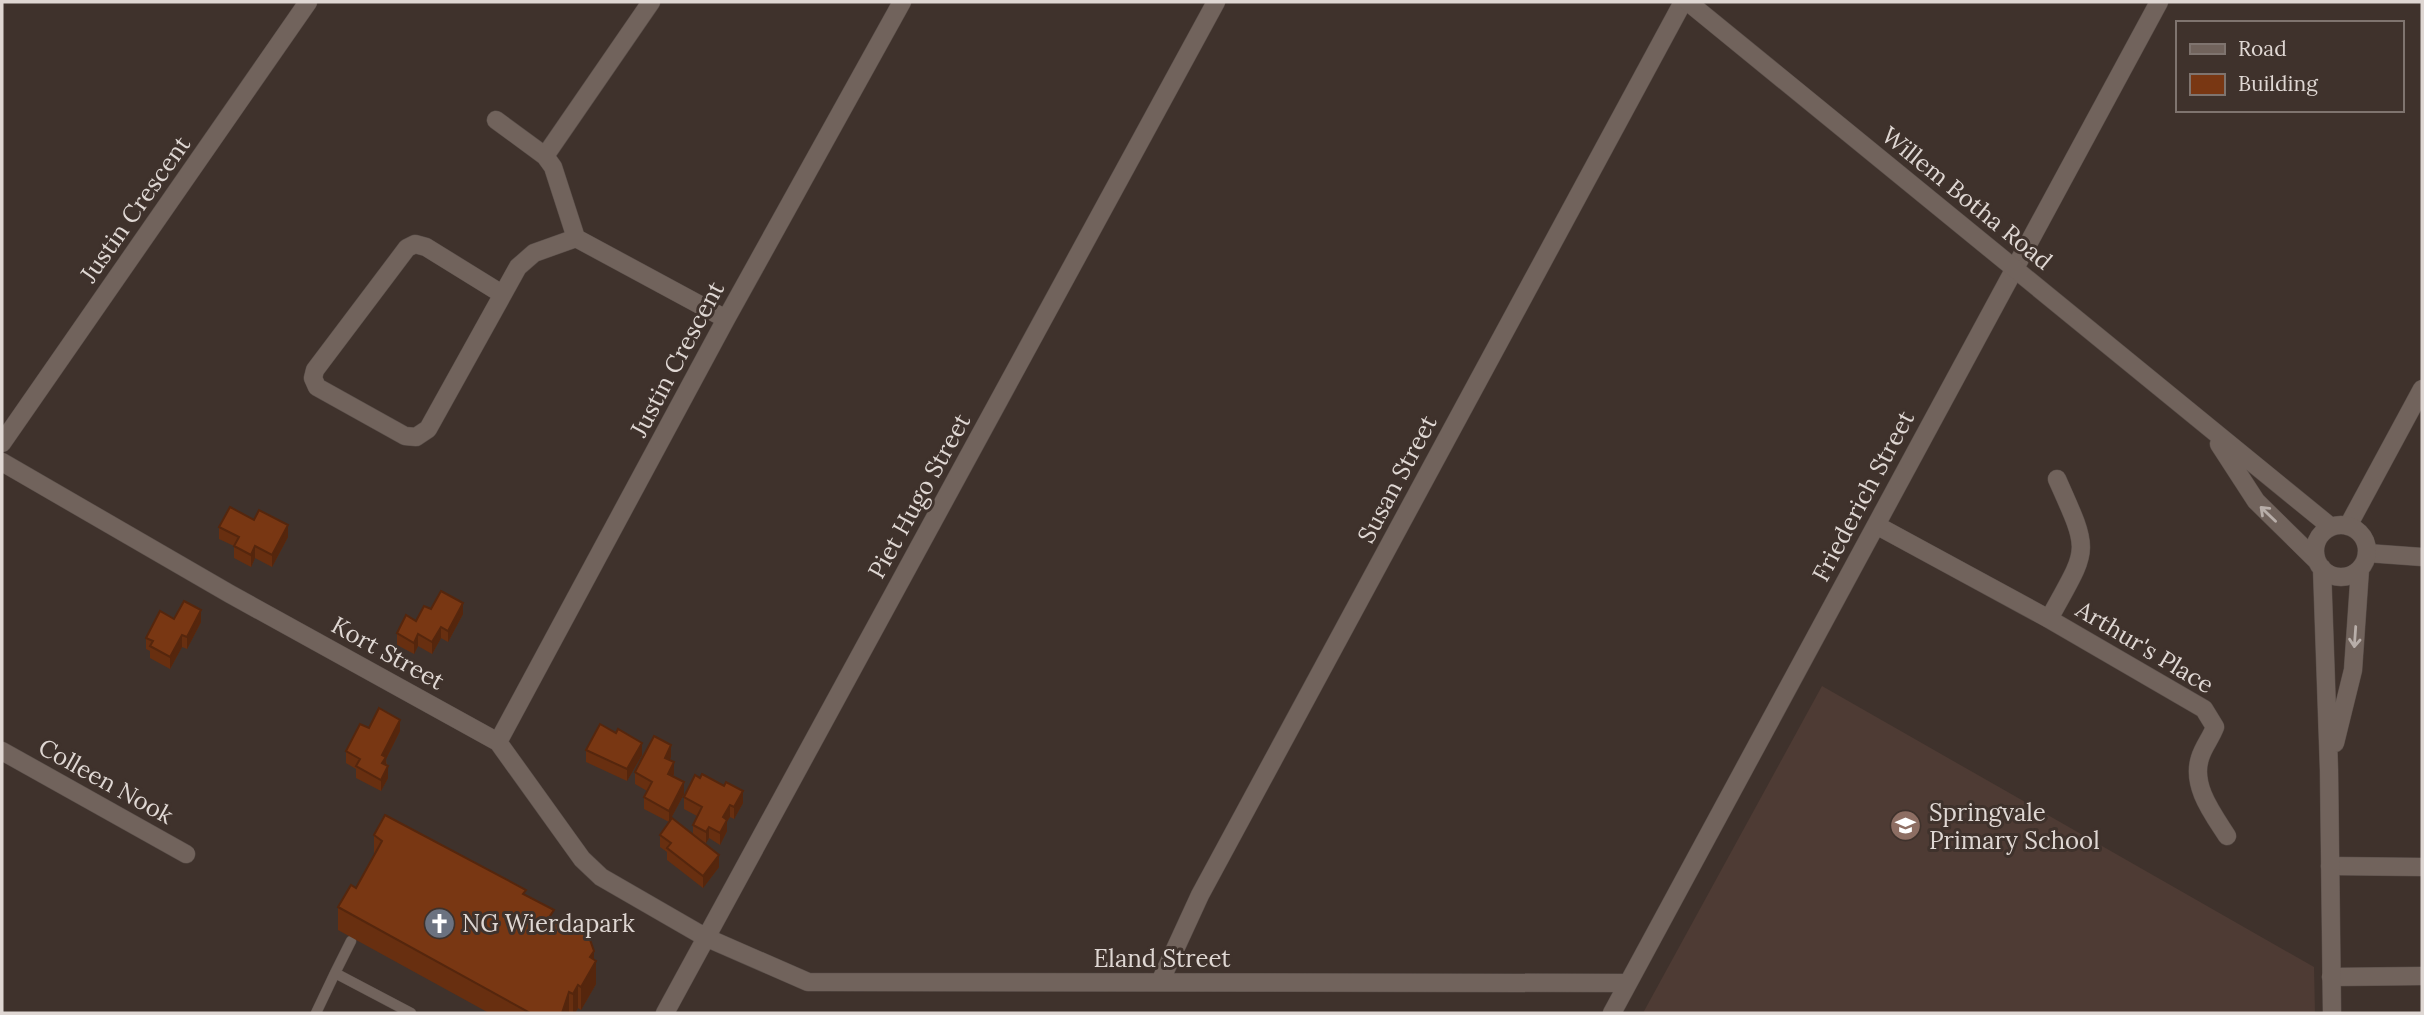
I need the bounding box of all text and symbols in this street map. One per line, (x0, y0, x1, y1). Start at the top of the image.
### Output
legend (2176, 21, 2403, 112)
text: Road (2238, 35, 2287, 62)
text: Building (2238, 70, 2318, 97)
street label: Willem Botha Road (1875, 120, 2059, 276)
street label: Justin Crescent (72, 129, 197, 289)
street label: Justin Crescent (623, 275, 731, 443)
street label: Friederich Street (1805, 405, 1921, 587)
street label: Piet Hugo Street (861, 407, 977, 584)
street label: Susan Street (1350, 409, 1444, 548)
one-way arrow (2260, 505, 2277, 522)
street label: Arthur's Place (2070, 593, 2220, 700)
street label: Kort Street (326, 609, 450, 697)
one-way arrow (2349, 625, 2362, 648)
street label: Colleen Nook (33, 731, 179, 831)
place label: Springvale Primary School (1929, 797, 2100, 856)
school or university icon: Springvale Primary School (1889, 809, 1923, 843)
church icon: NG Wierdapark (422, 906, 456, 940)
place label: NG Wierdapark (462, 908, 635, 939)
street label: Eland Street (1093, 943, 1231, 974)

